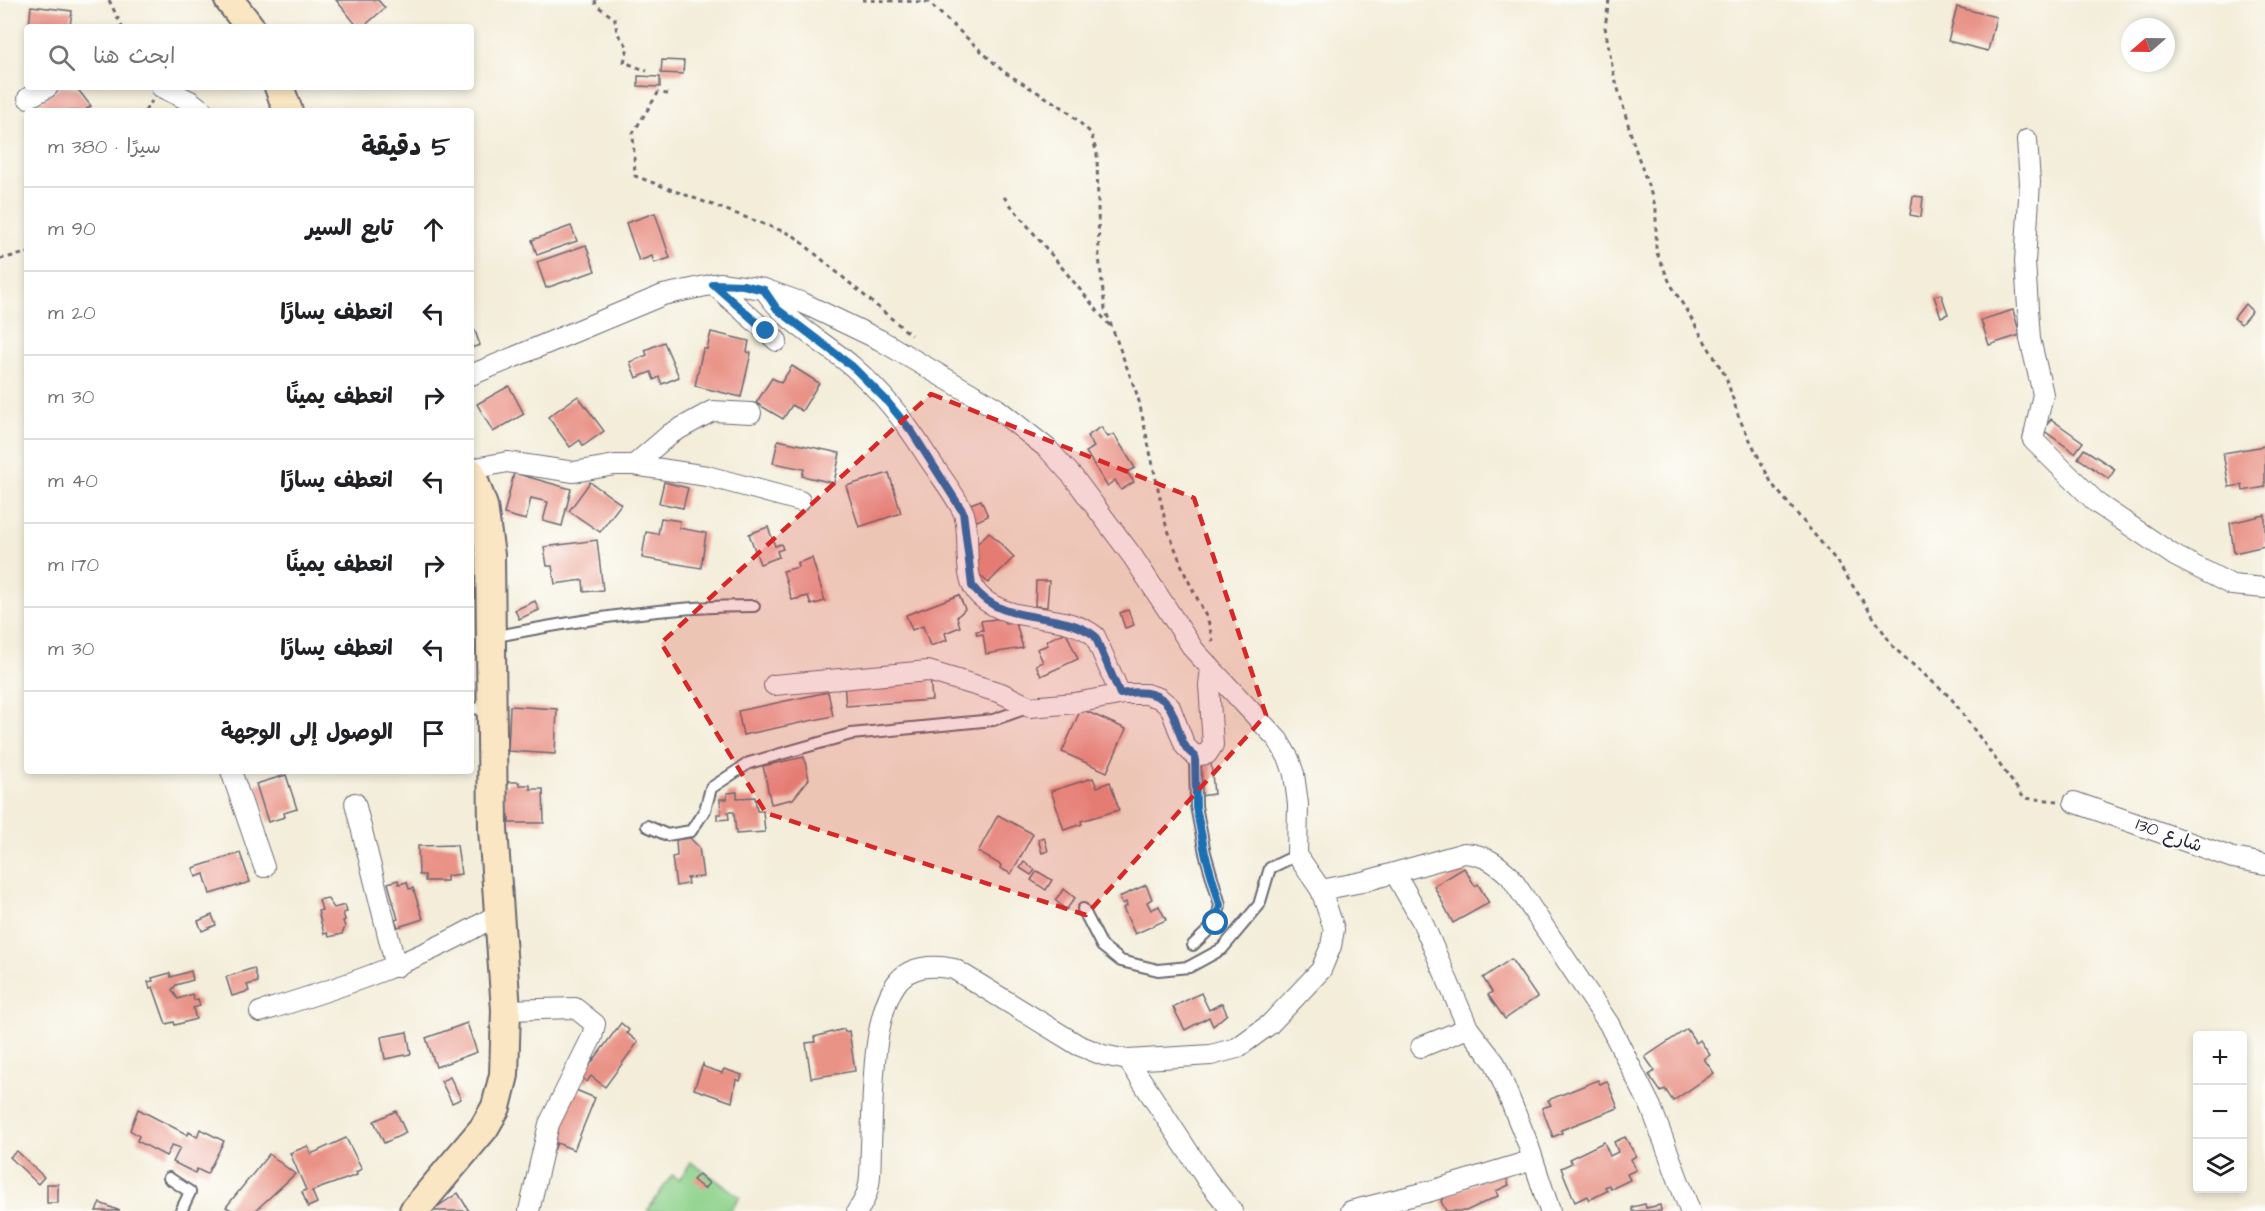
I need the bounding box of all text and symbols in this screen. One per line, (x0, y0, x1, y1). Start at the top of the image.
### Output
north arrow (2121, 18, 2175, 72)
search box (24, 24, 474, 90)
icon: search (45, 41, 78, 74)
text: ابحث هنا (93, 41, 175, 72)
text: 5 دقيقة (361, 129, 450, 165)
text: سيرًا · 380 m (48, 133, 161, 161)
text: تابع السير (306, 213, 393, 244)
icon: ahead (417, 213, 450, 246)
text: 90 m (48, 215, 96, 243)
text: انعطف يسارًا (280, 297, 393, 328)
icon: left (417, 297, 450, 330)
text: 20 m (48, 299, 96, 327)
route end (752, 317, 778, 343)
text: انعطف يمينًا (286, 381, 393, 412)
icon: right (417, 381, 450, 414)
text: 30 m (48, 383, 94, 411)
text: انعطف يسارًا (280, 465, 393, 496)
icon: left (417, 465, 450, 498)
text: 40 m (48, 467, 98, 495)
text: انعطف يمينًا (286, 549, 393, 580)
icon: right (417, 549, 450, 582)
text: 170 m (48, 551, 99, 579)
text: انعطف يسارًا (280, 633, 393, 664)
icon: left (417, 633, 450, 666)
text: 30 m (48, 635, 94, 663)
text: الوصول إلى الوجهة (221, 717, 393, 748)
icon: arrive (417, 717, 450, 750)
street label: شارع 130 (2132, 811, 2206, 859)
route start (1202, 909, 1228, 935)
map controls (2193, 1031, 2247, 1193)
button: + (2193, 1031, 2247, 1085)
button: − (2193, 1085, 2247, 1139)
button: layers (2193, 1139, 2247, 1193)

